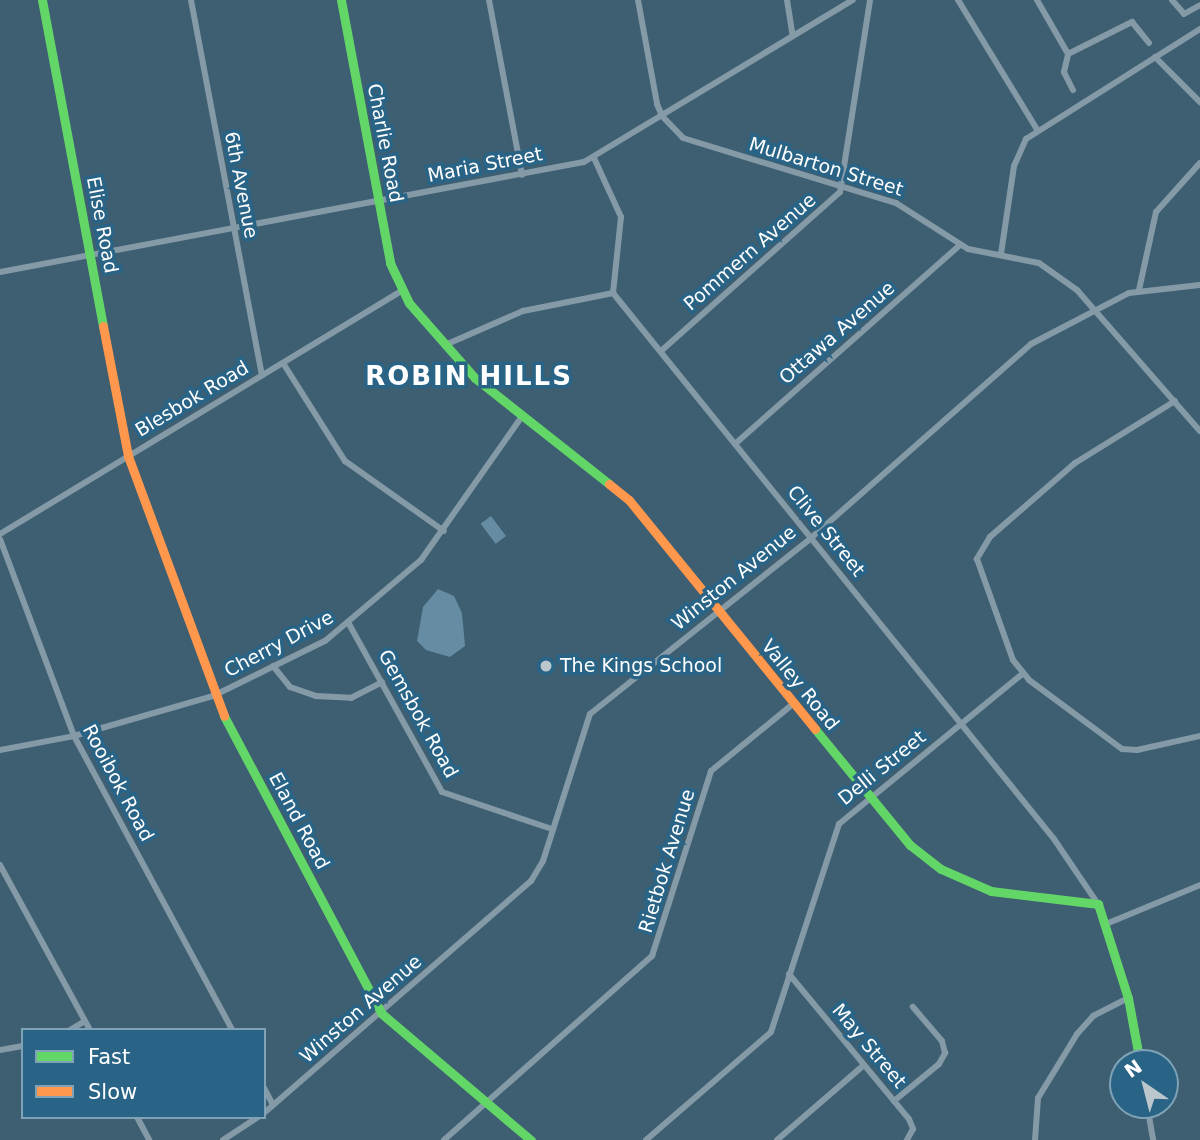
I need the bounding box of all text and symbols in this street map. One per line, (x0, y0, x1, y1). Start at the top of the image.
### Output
street label: Charlie Road (362, 82, 408, 204)
street label: 6th Avenue (219, 130, 263, 240)
street label: Mulbarton Street (746, 133, 906, 201)
street label: Maria Street (426, 143, 544, 187)
street label: Elise Road (81, 175, 123, 275)
street label: Pommern Avenue (679, 189, 821, 315)
street label: Ottawa Avenue (775, 277, 899, 389)
street label: Blesbok Road (131, 356, 253, 442)
district label: ROBIN HILLS (367, 361, 571, 393)
street label: Clive Street (782, 481, 870, 581)
street label: Winston Avenue (667, 521, 801, 635)
street label: Cherry Drive (221, 606, 337, 682)
street label: Valley Road (756, 635, 844, 735)
street label: Gemsbok Road (373, 646, 463, 782)
place label: The Kings School (560, 655, 722, 677)
marker: The Kings School (538, 658, 554, 674)
street label: Rooibok Road (78, 721, 158, 845)
street label: Delli Street (834, 726, 930, 810)
street label: Eland Road (264, 769, 334, 873)
street label: Rietbok Avenue (634, 786, 700, 936)
street label: Winston Avenue (296, 950, 426, 1068)
street label: May Street (827, 999, 911, 1093)
legend (21, 1028, 266, 1119)
text: Fast (88, 1045, 130, 1069)
north arrow (1109, 1049, 1179, 1119)
text: N (1120, 1055, 1146, 1082)
text: Slow (88, 1080, 137, 1104)

